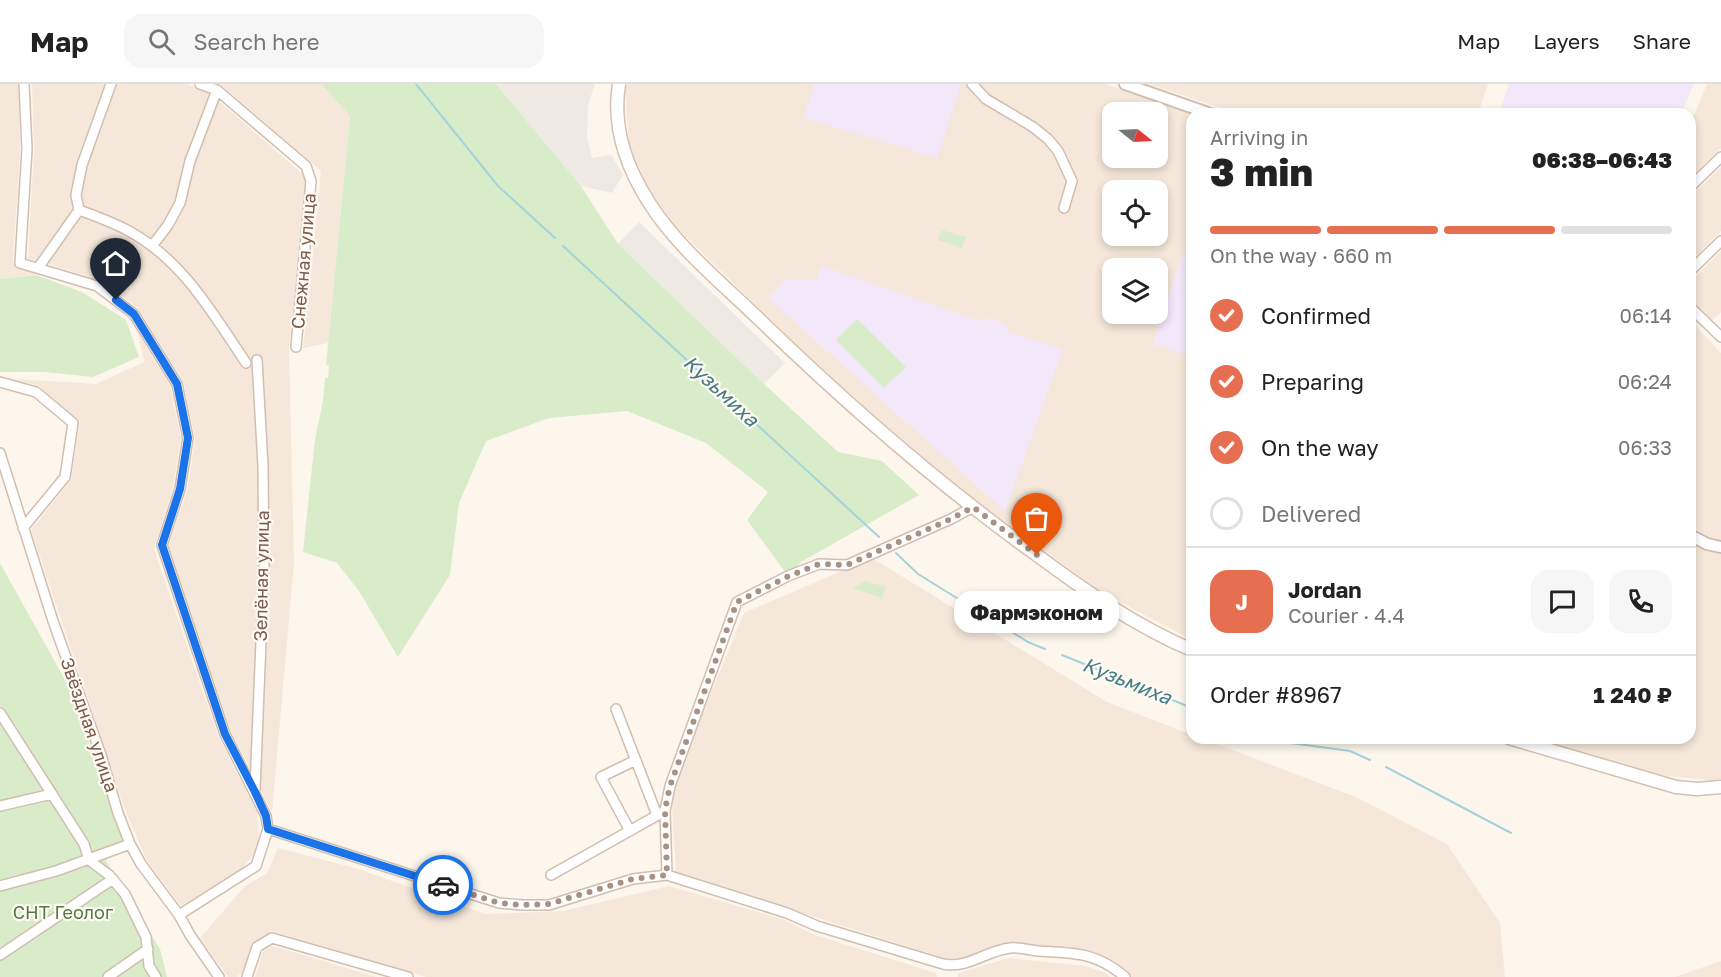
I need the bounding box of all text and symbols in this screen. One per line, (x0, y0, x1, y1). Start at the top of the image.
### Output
search box (124, 14, 544, 68)
text: Map (30, 25, 88, 58)
icon: search (145, 25, 178, 58)
text: Search here (193, 28, 319, 55)
text: Map (1457, 28, 1500, 54)
text: Layers (1533, 28, 1600, 54)
text: Share (1633, 28, 1691, 54)
north arrow (1102, 102, 1168, 168)
map controls (1102, 102, 1168, 324)
text: Arriving in (1210, 125, 1308, 149)
text: 06:38–06:43 (1532, 146, 1672, 173)
text: 3 min (1210, 148, 1313, 195)
button: locate (1102, 180, 1168, 246)
street label: Снежная улица (286, 192, 320, 330)
pin (90, 238, 141, 300)
text: On the way · 660 m (1210, 243, 1392, 267)
icon: home (99, 247, 132, 280)
button: layers (1102, 258, 1168, 324)
icon: check (1210, 299, 1243, 332)
text: Confirmed (1261, 302, 1371, 329)
text: 06:14 (1620, 303, 1672, 327)
water label: Кузьмиха (679, 350, 765, 432)
icon: check (1210, 365, 1243, 398)
text: Preparing (1261, 368, 1364, 395)
text: 06:24 (1618, 369, 1672, 393)
icon: check (1210, 431, 1243, 464)
text: On the way (1261, 434, 1379, 461)
text: 06:33 (1618, 435, 1672, 459)
pin (1011, 493, 1062, 555)
text: Delivered (1261, 500, 1361, 527)
icon: bag (1020, 502, 1053, 535)
street label: Зелёная улица (249, 510, 273, 642)
button: chat (1531, 570, 1594, 633)
button: phone (1609, 570, 1672, 633)
text: Jordan (1288, 576, 1362, 603)
text: J (1235, 588, 1248, 615)
callout: Фармэконом (954, 591, 1120, 633)
text: Фармэконом (970, 600, 1103, 624)
text: Courier · 4.4 (1288, 603, 1405, 627)
water label: Кузьмиха (1079, 651, 1176, 710)
street label: Звёздная улица (57, 654, 123, 795)
text: Order #8967 (1210, 681, 1342, 708)
text: 1 240 ₽ (1593, 681, 1672, 708)
courier (413, 855, 473, 915)
icon: car (427, 869, 460, 902)
park label: СНТ Геолог (13, 901, 113, 923)

